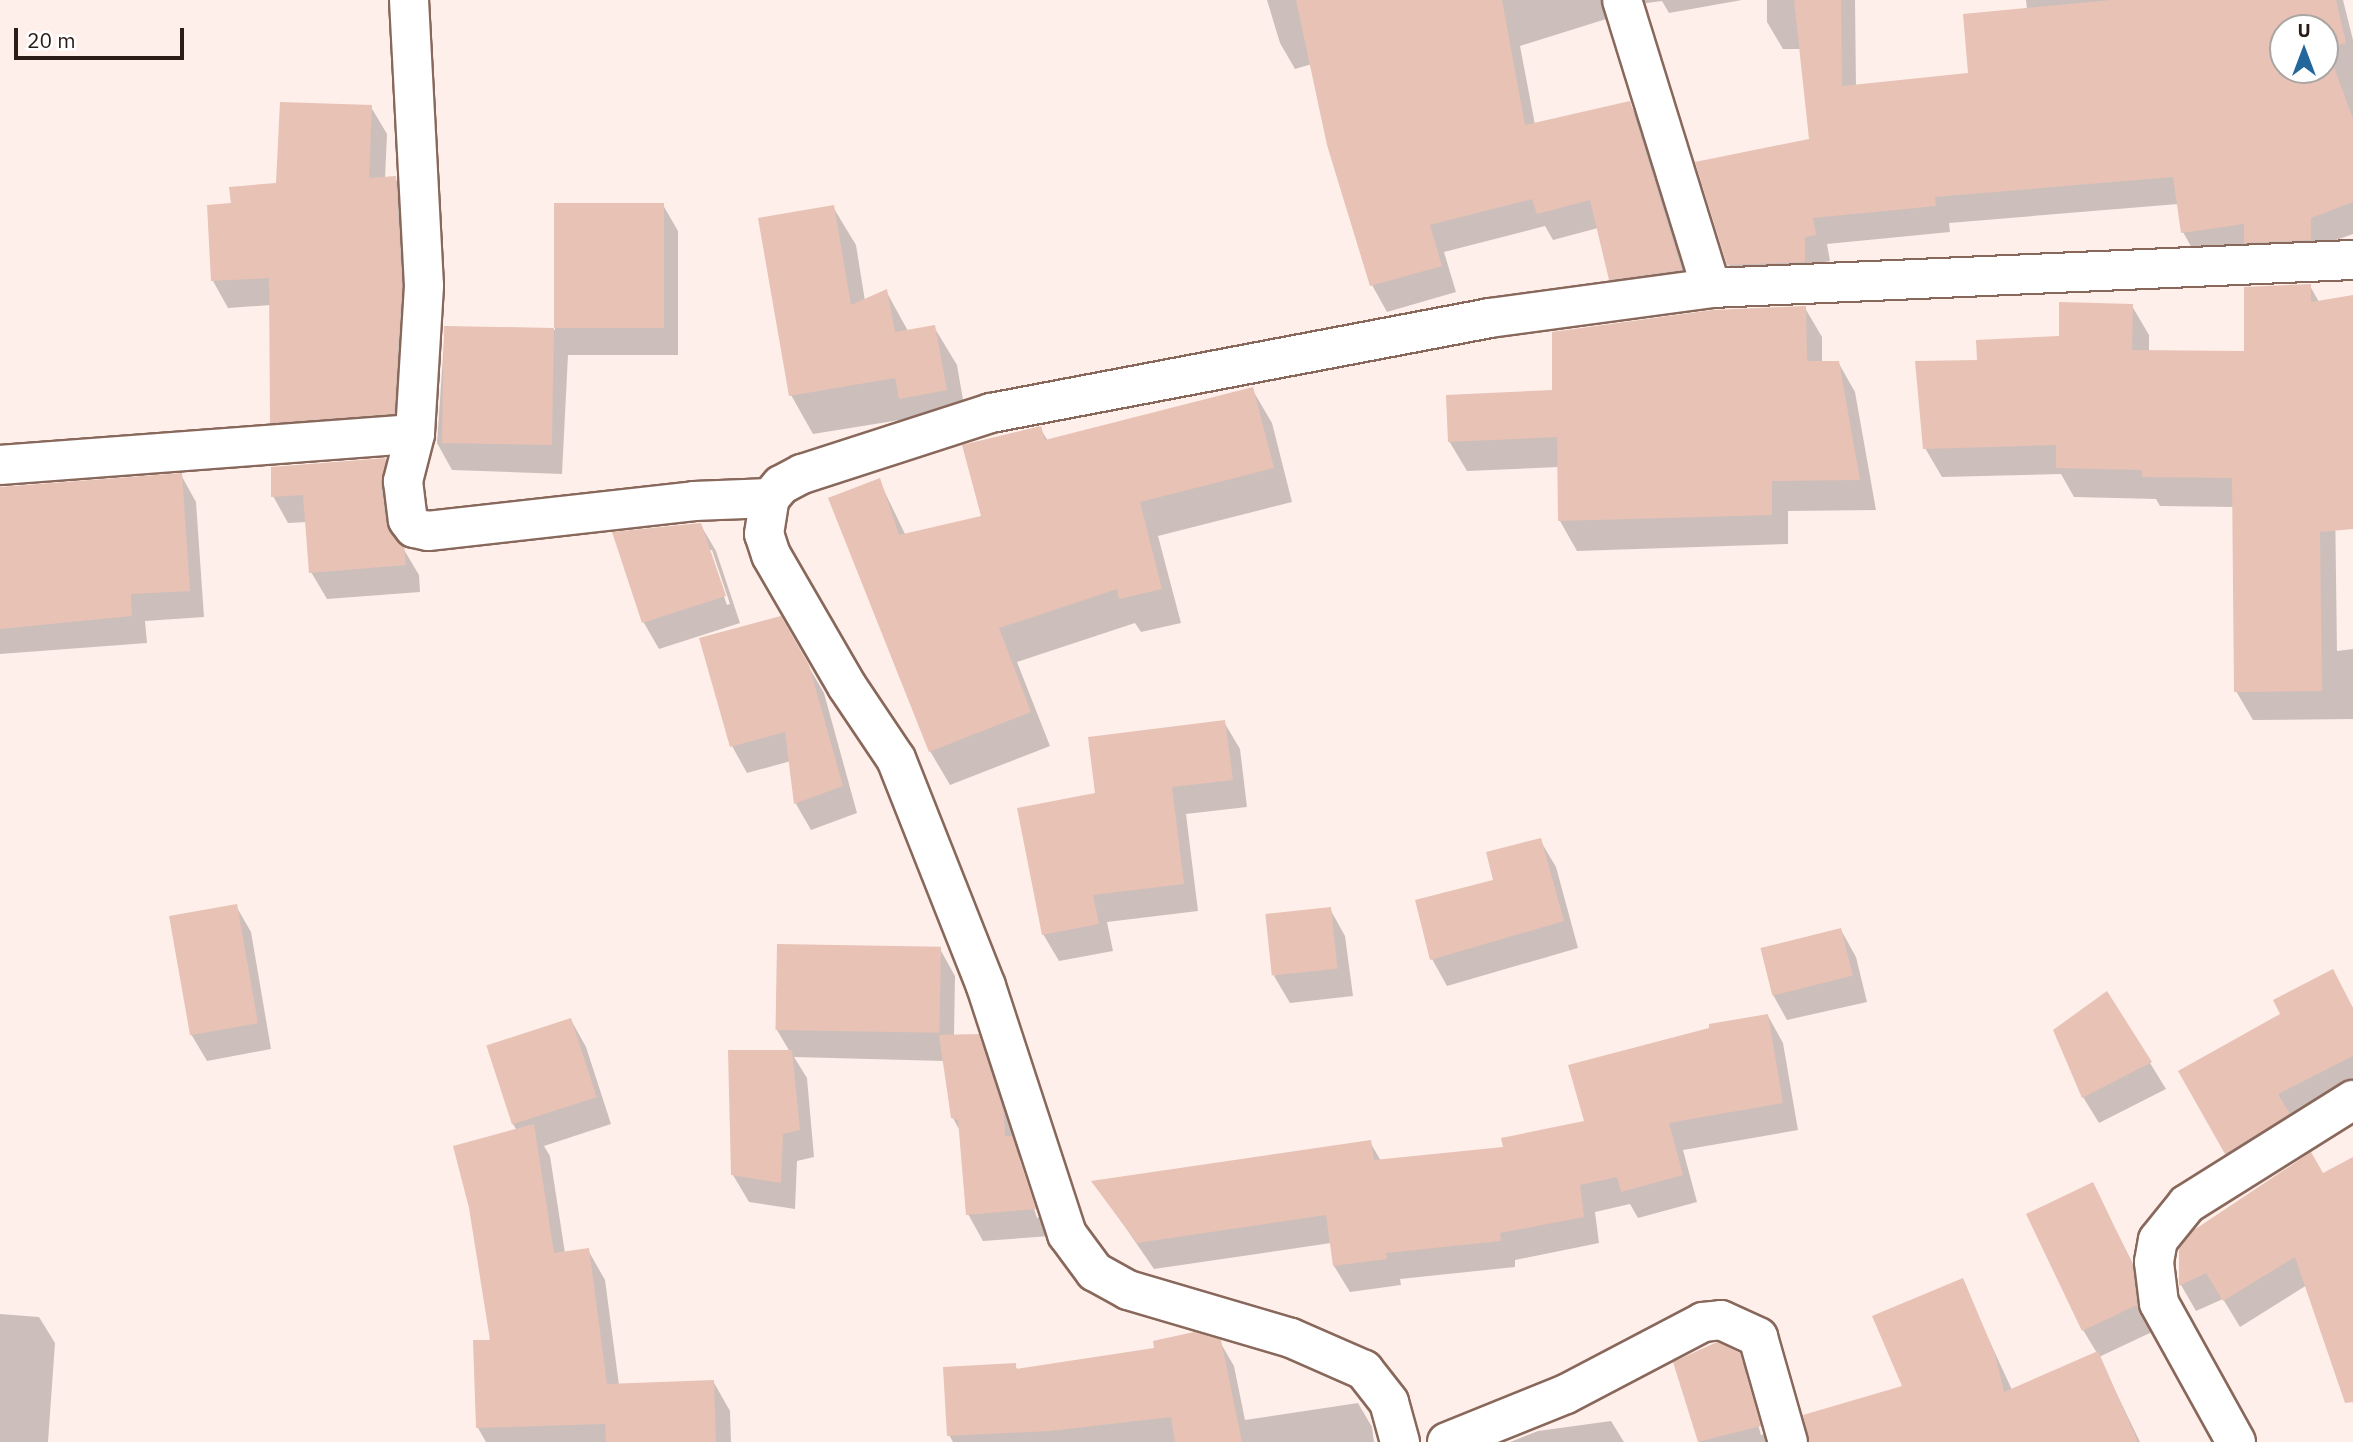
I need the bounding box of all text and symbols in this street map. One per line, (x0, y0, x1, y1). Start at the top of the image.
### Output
scale bar (18, 14, 187, 58)
north arrow (2269, 14, 2339, 84)
text: U (2297, 18, 2311, 42)
text: 20 m (27, 26, 76, 54)

